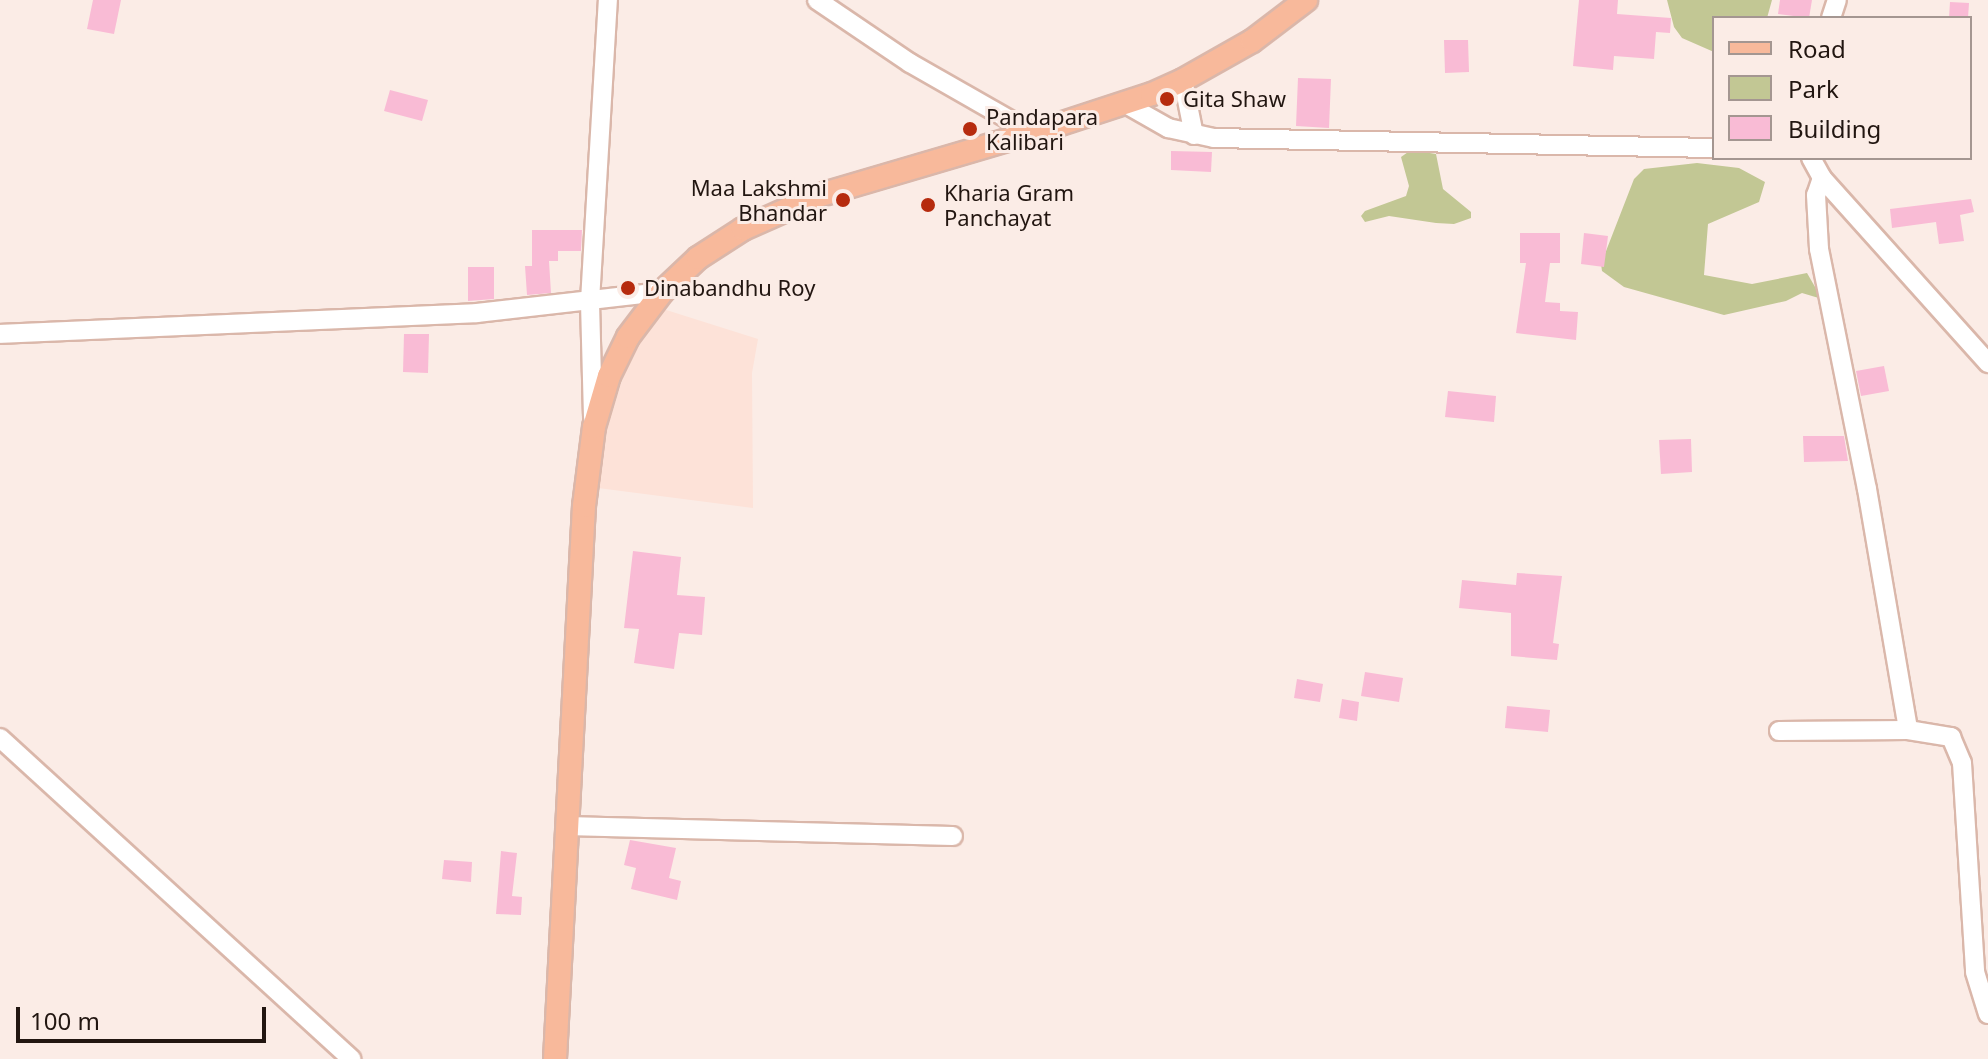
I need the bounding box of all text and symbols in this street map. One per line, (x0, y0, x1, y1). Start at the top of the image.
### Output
legend (1712, 16, 1972, 160)
text: Road (1788, 32, 1846, 65)
text: Park (1788, 72, 1839, 105)
place label: Gita Shaw (1183, 86, 1286, 112)
marker: Gita Shaw (1158, 90, 1176, 108)
place label: Pandapara Kalibari (986, 103, 1098, 154)
text: Building (1788, 112, 1881, 145)
marker: Pandapara Kalibari (961, 120, 979, 138)
place label: Maa Lakshmi Bhandar (691, 174, 827, 226)
place label: Kharia Gram Panchayat (944, 179, 1074, 230)
marker: Maa Lakshmi Bhandar (834, 191, 852, 209)
marker: Kharia Gram Panchayat (919, 196, 937, 214)
place label: Dinabandhu Roy (644, 275, 815, 301)
marker: Dinabandhu Roy (619, 279, 637, 297)
scale bar (20, 991, 270, 1041)
text: 100 m (30, 1004, 100, 1037)

